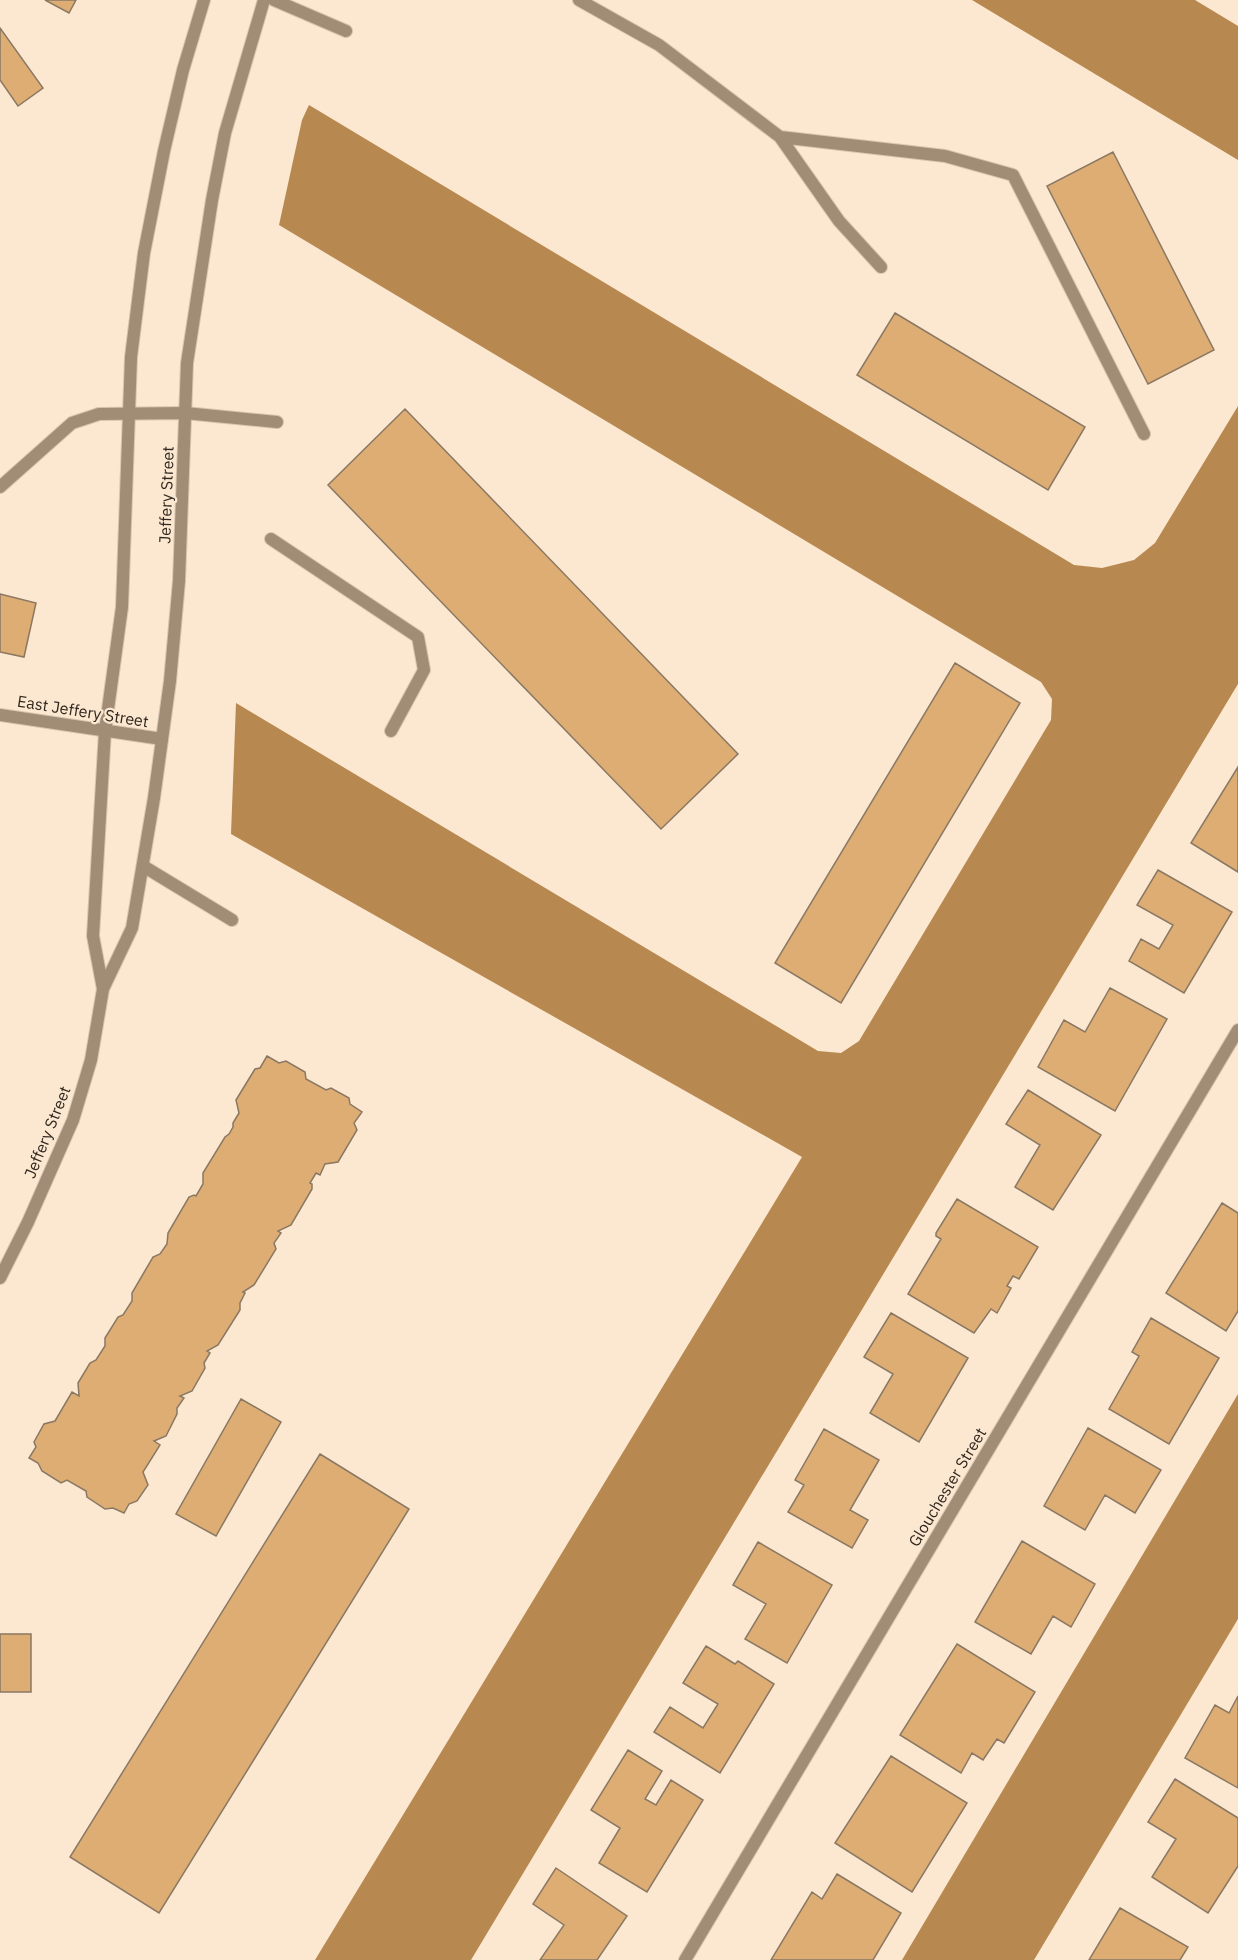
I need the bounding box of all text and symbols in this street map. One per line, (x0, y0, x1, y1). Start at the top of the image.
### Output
street label: Jeffery Street (154, 446, 178, 544)
street label: East Jeffery Street (16, 691, 150, 731)
street label: Jeffery Street (19, 1083, 75, 1181)
street label: Glouchester Street (904, 1424, 990, 1550)

